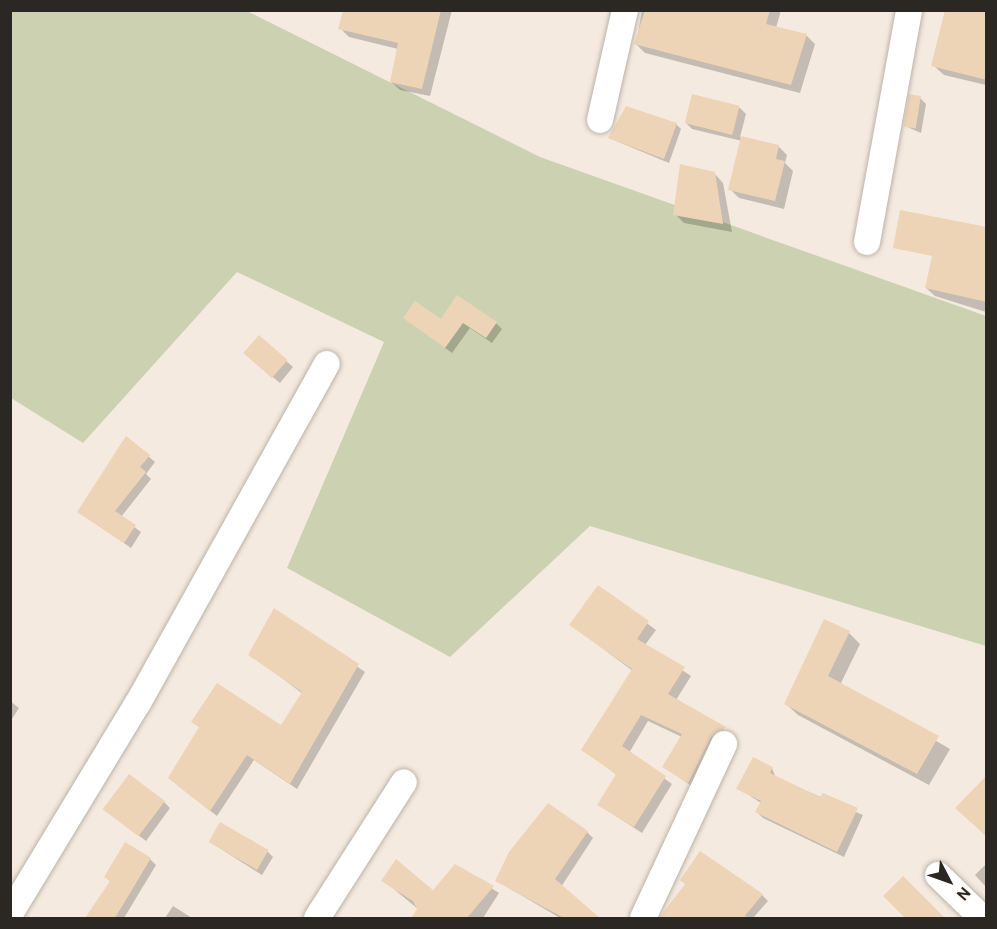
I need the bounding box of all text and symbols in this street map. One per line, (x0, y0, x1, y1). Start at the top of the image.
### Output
north arrow (919, 851, 979, 911)
text: N (951, 882, 974, 904)

